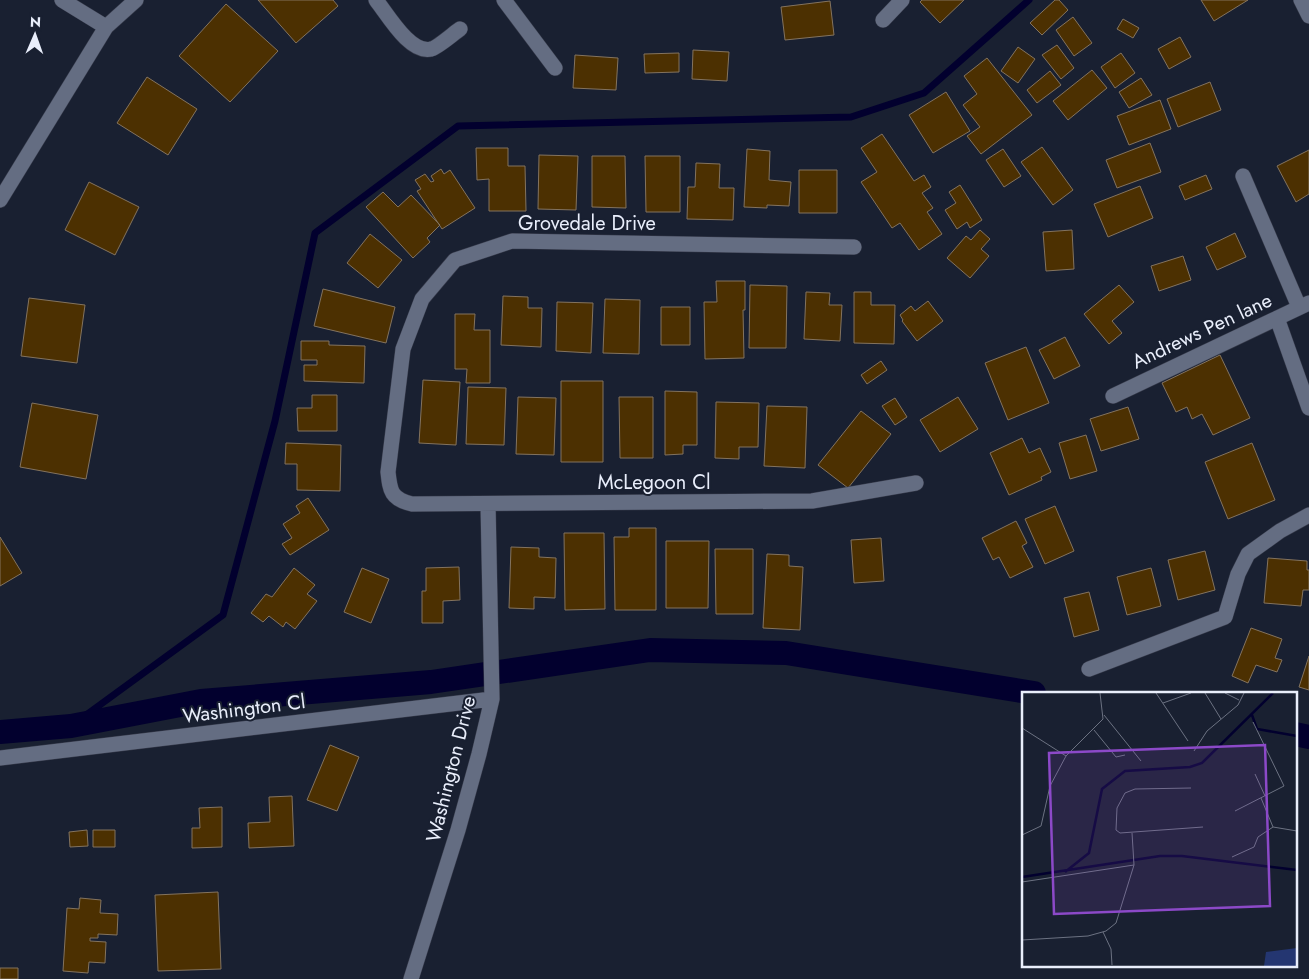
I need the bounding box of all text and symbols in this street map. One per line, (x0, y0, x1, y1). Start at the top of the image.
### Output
north arrow (10, 10, 60, 60)
text: N (30, 12, 41, 32)
street label: Grovedale Drive (518, 209, 656, 238)
street label: Andrews Pen lane (1127, 286, 1277, 376)
street label: McLegoon Cl (597, 468, 711, 497)
street label: Washington Cl (181, 687, 307, 731)
inset map (1022, 692, 1296, 966)
street label: Washington Drive (419, 693, 483, 845)

